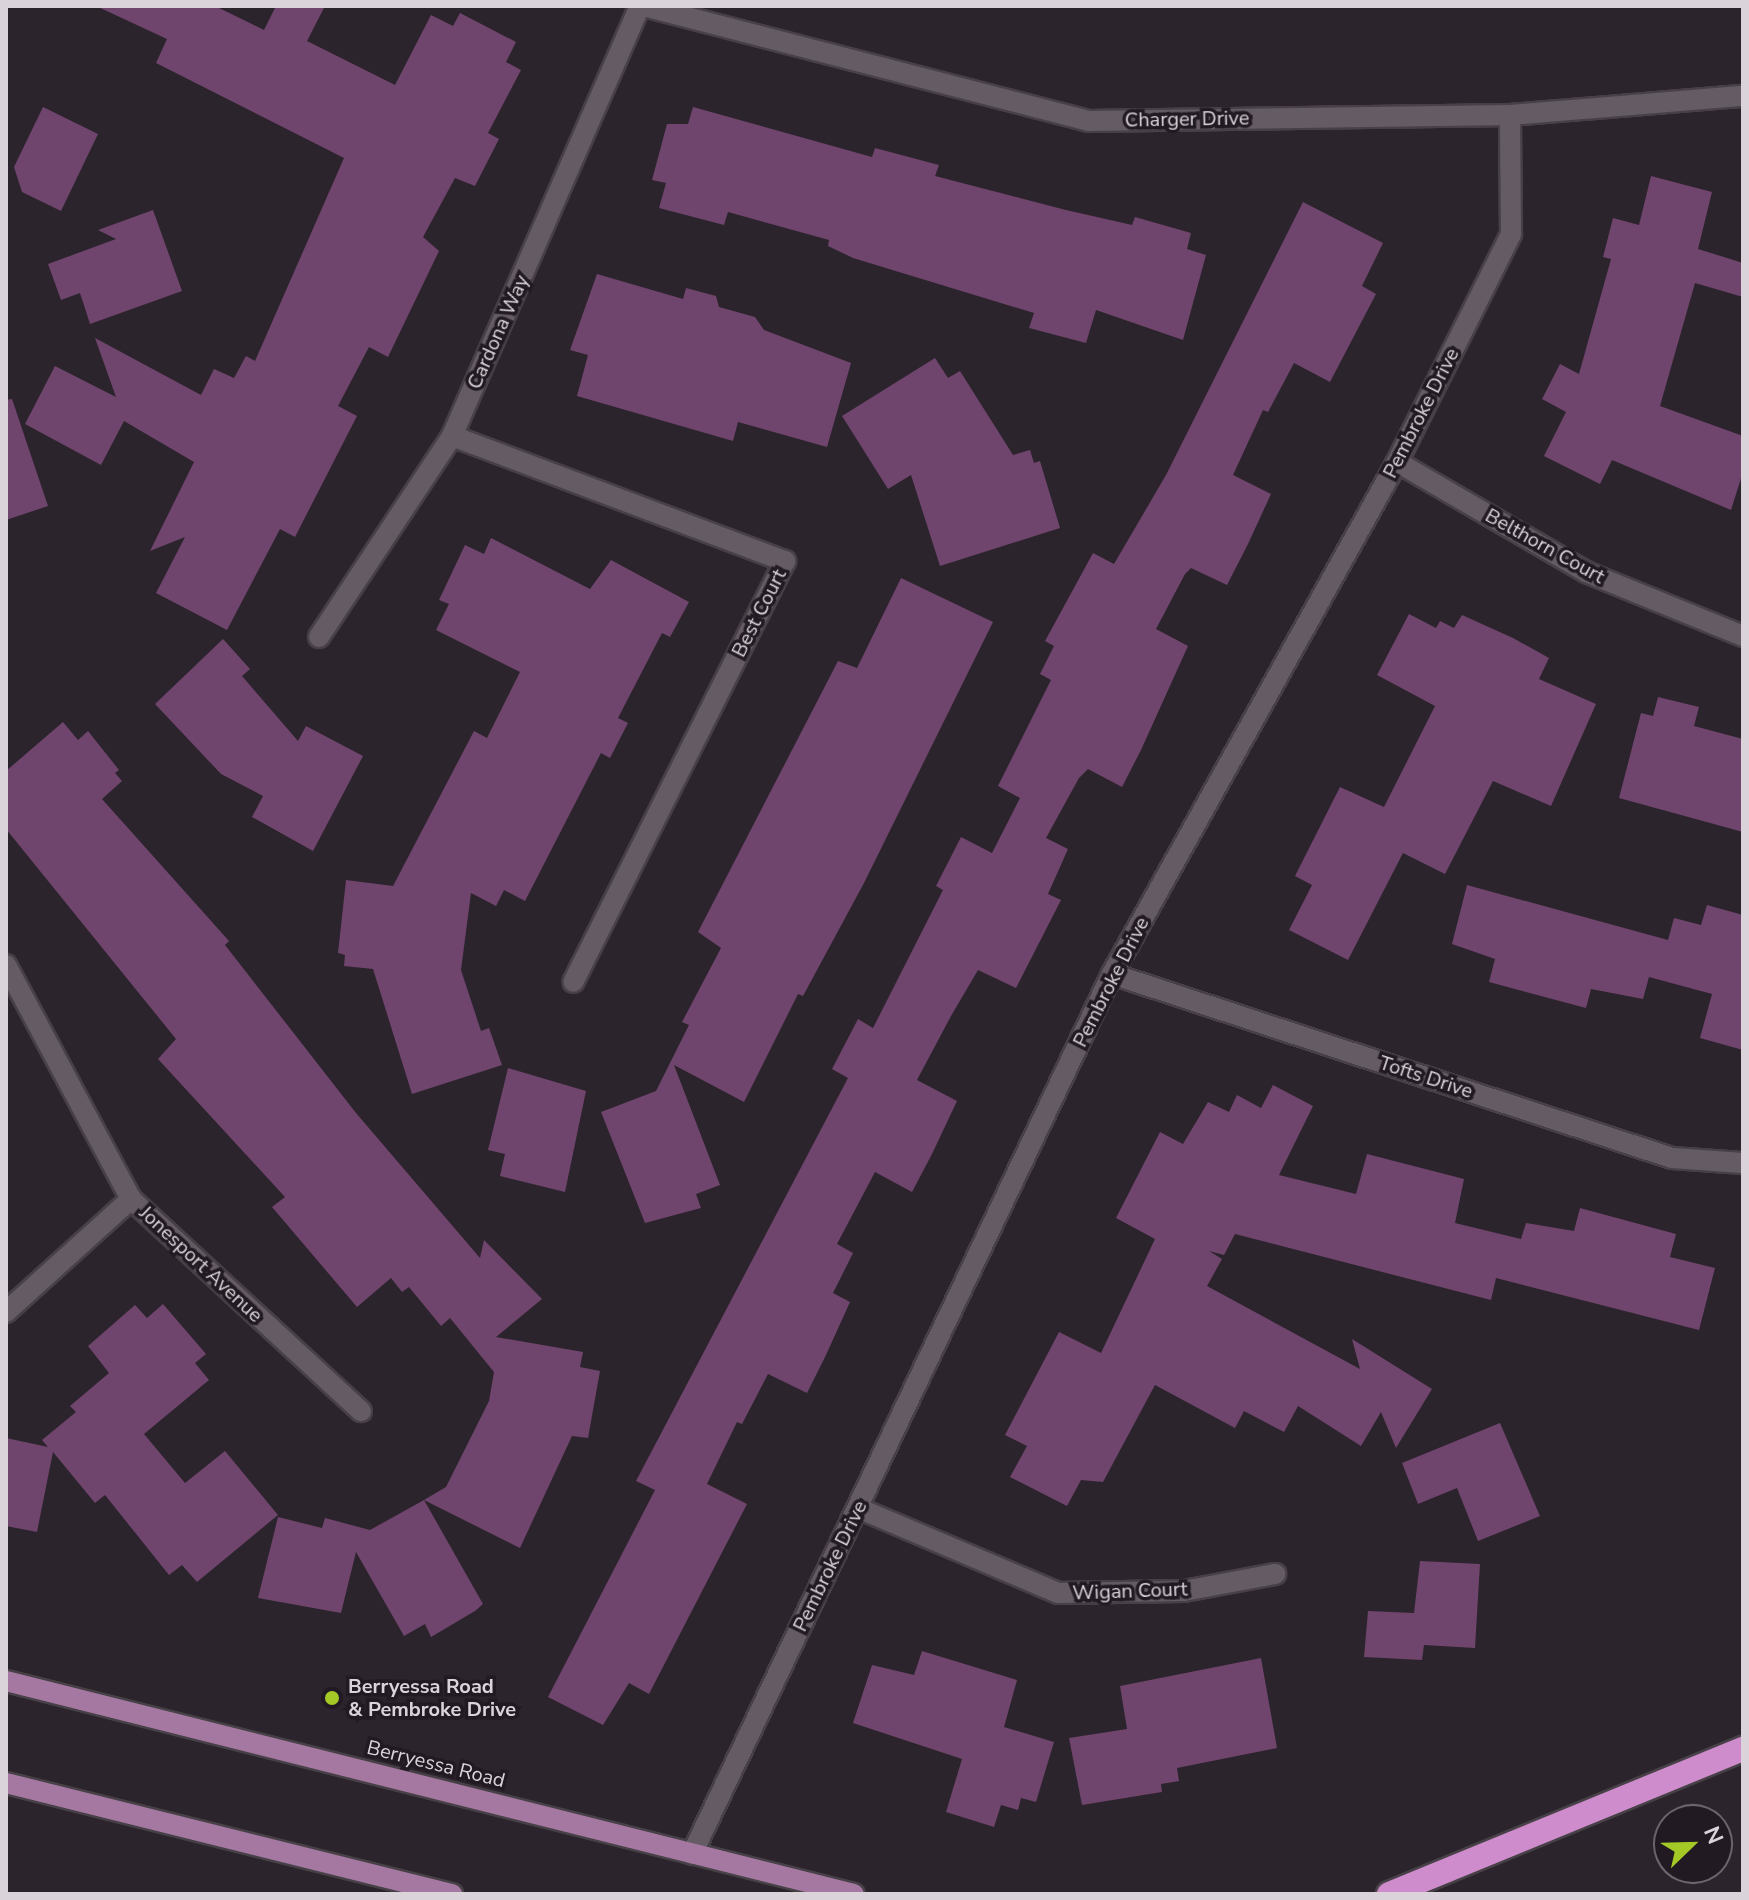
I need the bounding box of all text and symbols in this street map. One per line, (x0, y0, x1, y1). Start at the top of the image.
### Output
street label: Charger Drive (1125, 106, 1249, 132)
street label: Cardona Way (462, 271, 534, 393)
street label: Pembroke Drive (1378, 344, 1464, 482)
street label: Belthorn Court (1481, 503, 1609, 589)
street label: Best Court (727, 565, 791, 661)
street label: Pembroke Drive (1068, 913, 1154, 1051)
street label: Tofts Drive (1376, 1051, 1476, 1103)
street label: Jonesport Avenue (134, 1201, 268, 1327)
street label: Pembroke Drive (788, 1497, 872, 1635)
street label: Wigan Court (1072, 1577, 1188, 1605)
place label: Berryessa Road & Pembroke Drive (348, 1674, 516, 1721)
marker: Berryessa Road & Pembroke Drive (323, 1689, 341, 1707)
street label: Berryessa Road (365, 1735, 507, 1793)
north arrow (1653, 1804, 1733, 1884)
text: N (1696, 1822, 1730, 1849)

